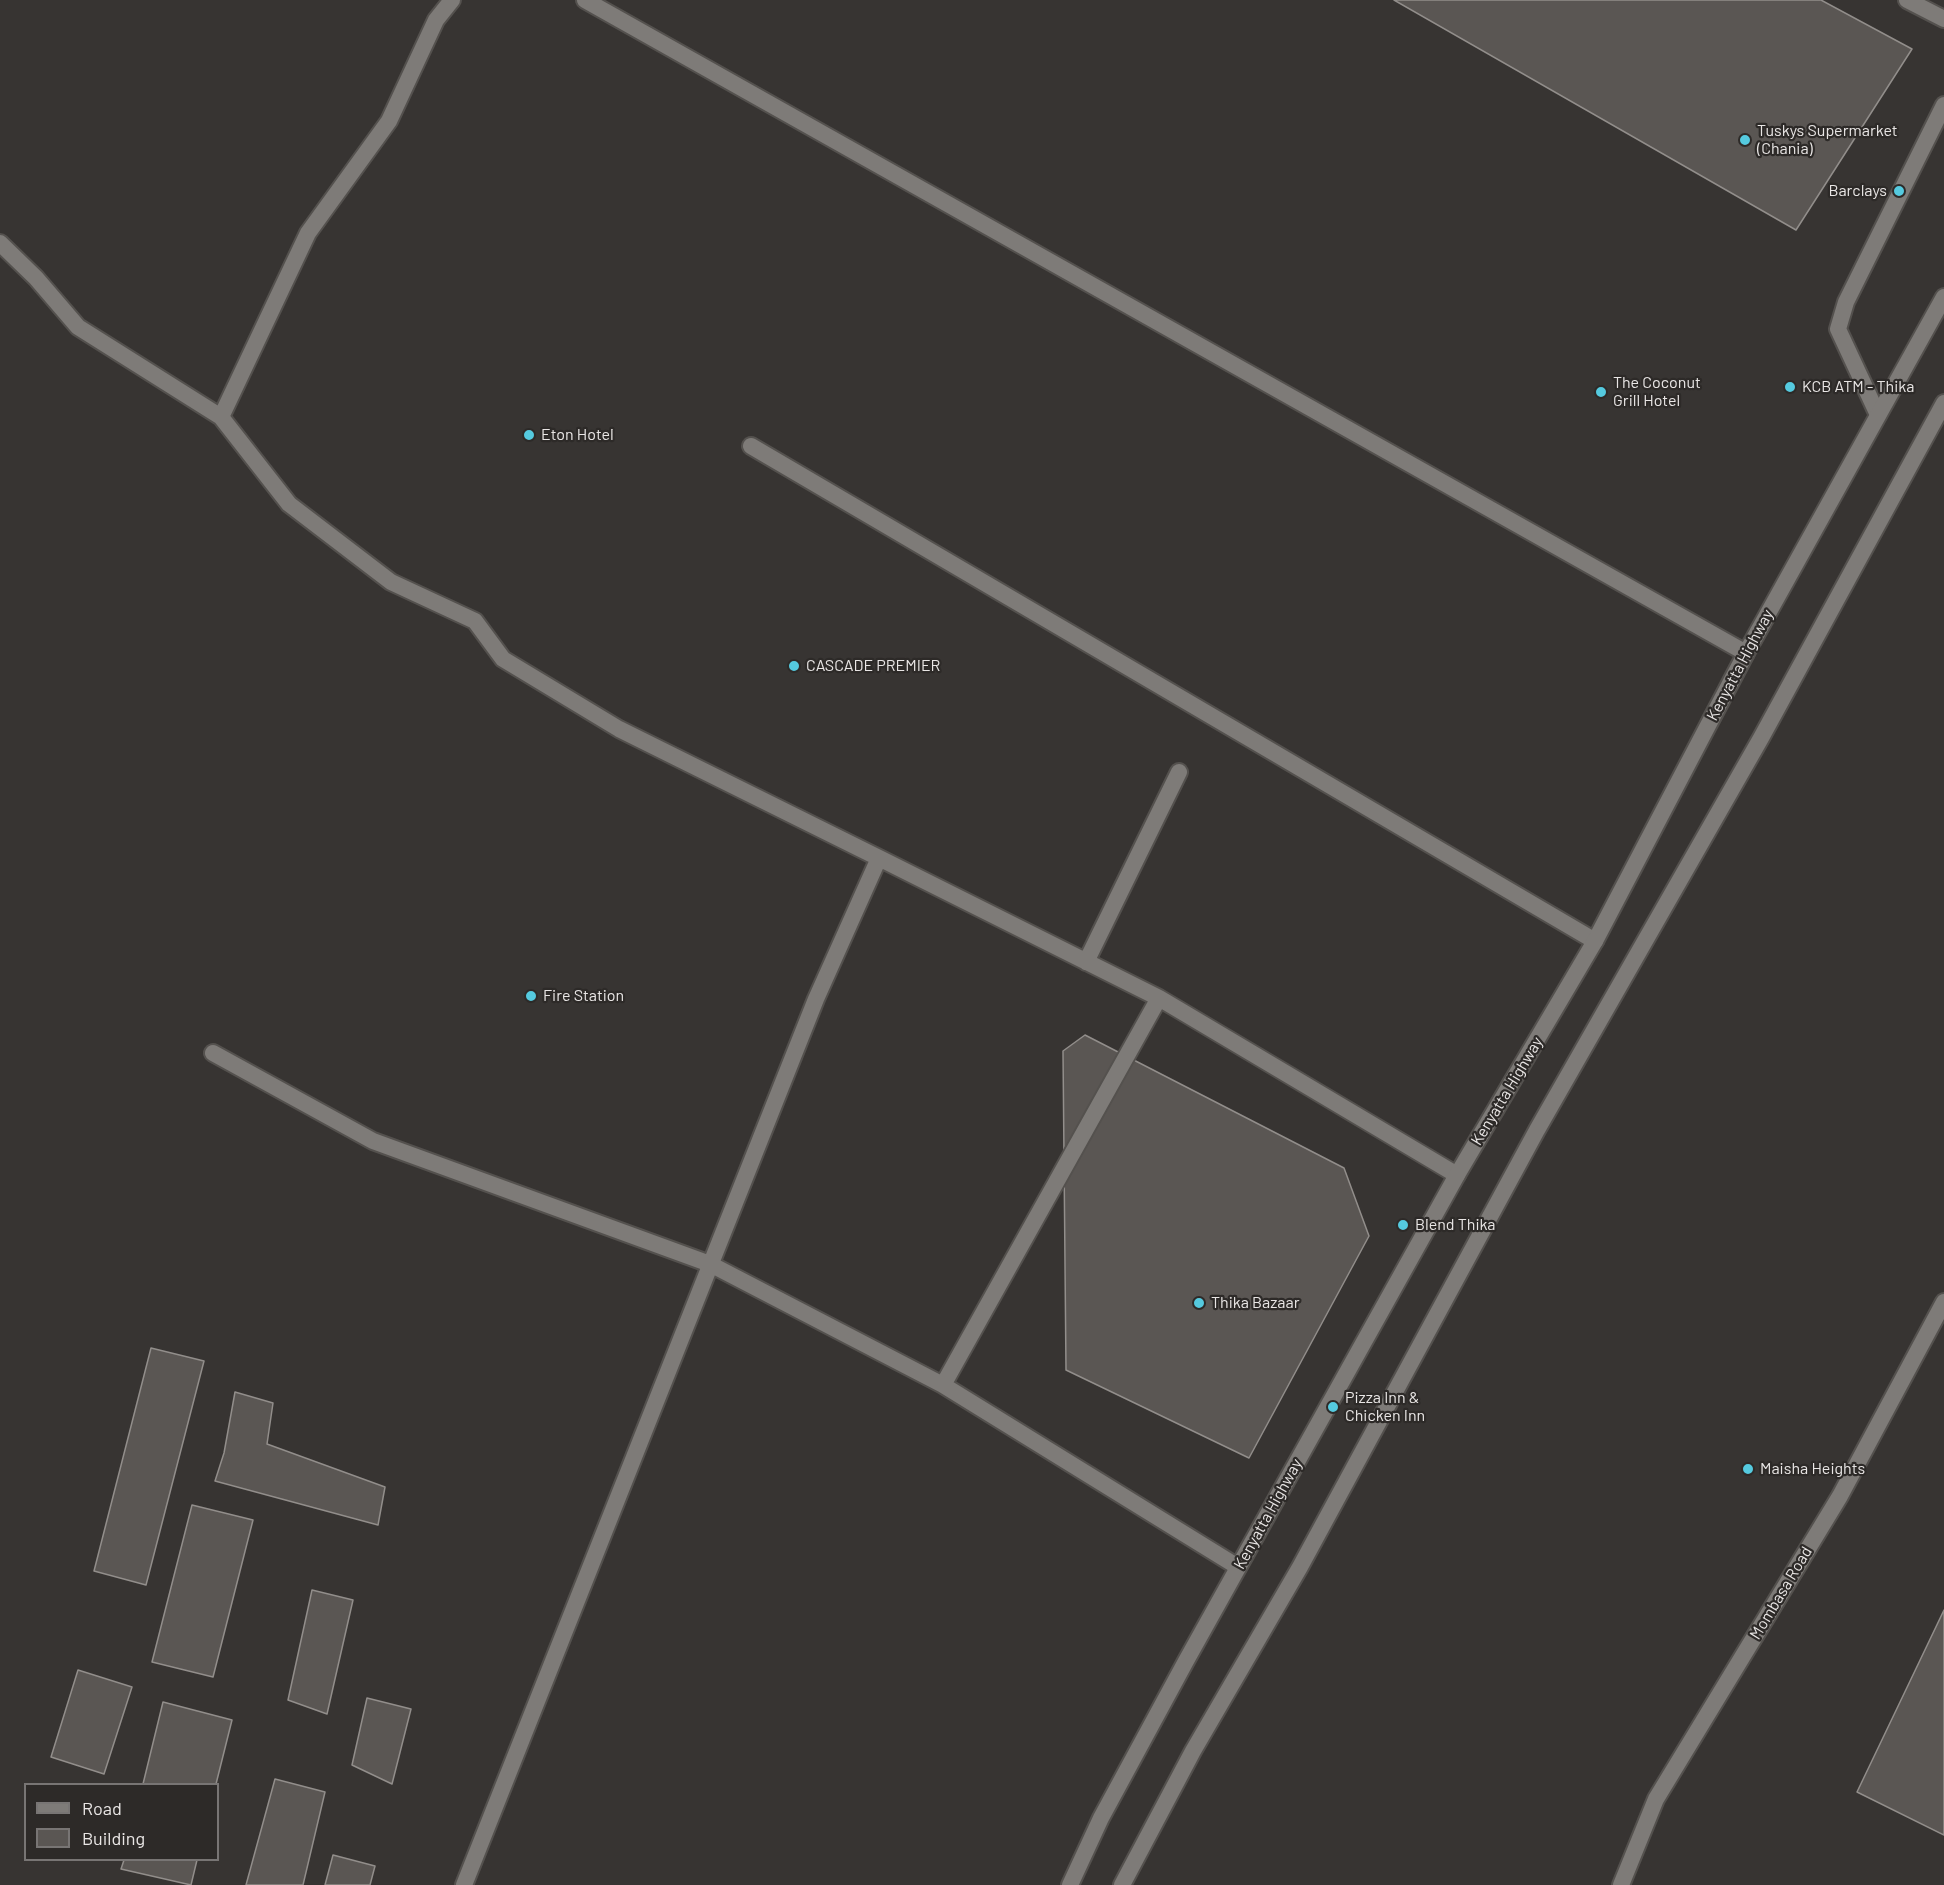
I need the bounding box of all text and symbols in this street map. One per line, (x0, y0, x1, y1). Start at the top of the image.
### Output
place label: Tuskys Supermarket (Chania) (1757, 121, 1898, 159)
marker: Tuskys Supermarket (Chania) (1738, 133, 1752, 147)
place label: Barclays (1828, 181, 1887, 201)
marker: Barclays (1892, 184, 1906, 198)
place label: The Coconut Grill Hotel (1613, 373, 1701, 411)
place label: KCB ATM - Thika (1802, 377, 1914, 397)
marker: KCB ATM - Thika (1783, 380, 1797, 394)
marker: The Coconut Grill Hotel (1594, 385, 1608, 399)
place label: Eton Hotel (541, 425, 614, 445)
marker: Eton Hotel (522, 428, 536, 442)
street label: Kenyatta Highway (1703, 606, 1777, 724)
place label: CASCADE PREMIER (806, 656, 940, 676)
marker: CASCADE PREMIER (787, 659, 801, 673)
place label: Fire Station (543, 986, 624, 1006)
marker: Fire Station (524, 989, 538, 1003)
street label: Kenyatta Highway (1467, 1033, 1547, 1149)
place label: Blend Thika (1415, 1215, 1496, 1235)
marker: Blend Thika (1396, 1218, 1410, 1232)
place label: Thika Bazaar (1211, 1293, 1299, 1313)
marker: Thika Bazaar (1192, 1296, 1206, 1310)
place label: Pizza Inn & Chicken Inn (1345, 1388, 1425, 1426)
marker: Pizza Inn & Chicken Inn (1326, 1400, 1340, 1414)
street label: Kenyatta Highway (1230, 1455, 1306, 1573)
place label: Maisha Heights (1760, 1459, 1865, 1479)
marker: Maisha Heights (1741, 1462, 1755, 1476)
street label: Mombasa Road (1746, 1543, 1816, 1643)
legend (24, 1783, 219, 1861)
text: Road (82, 1797, 122, 1819)
text: Building (82, 1827, 145, 1849)

